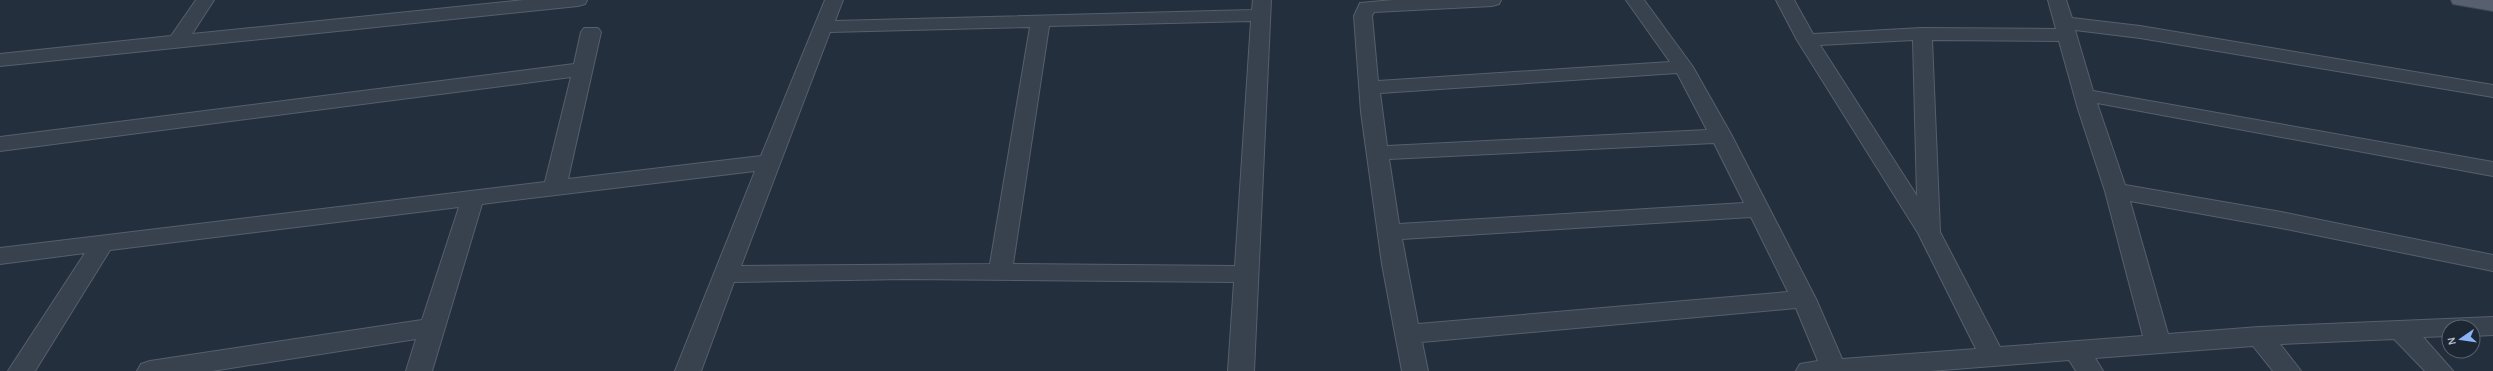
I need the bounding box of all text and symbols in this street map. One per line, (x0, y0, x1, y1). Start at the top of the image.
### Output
north arrow (2441, 319, 2481, 359)
text: N (2446, 336, 2458, 346)

